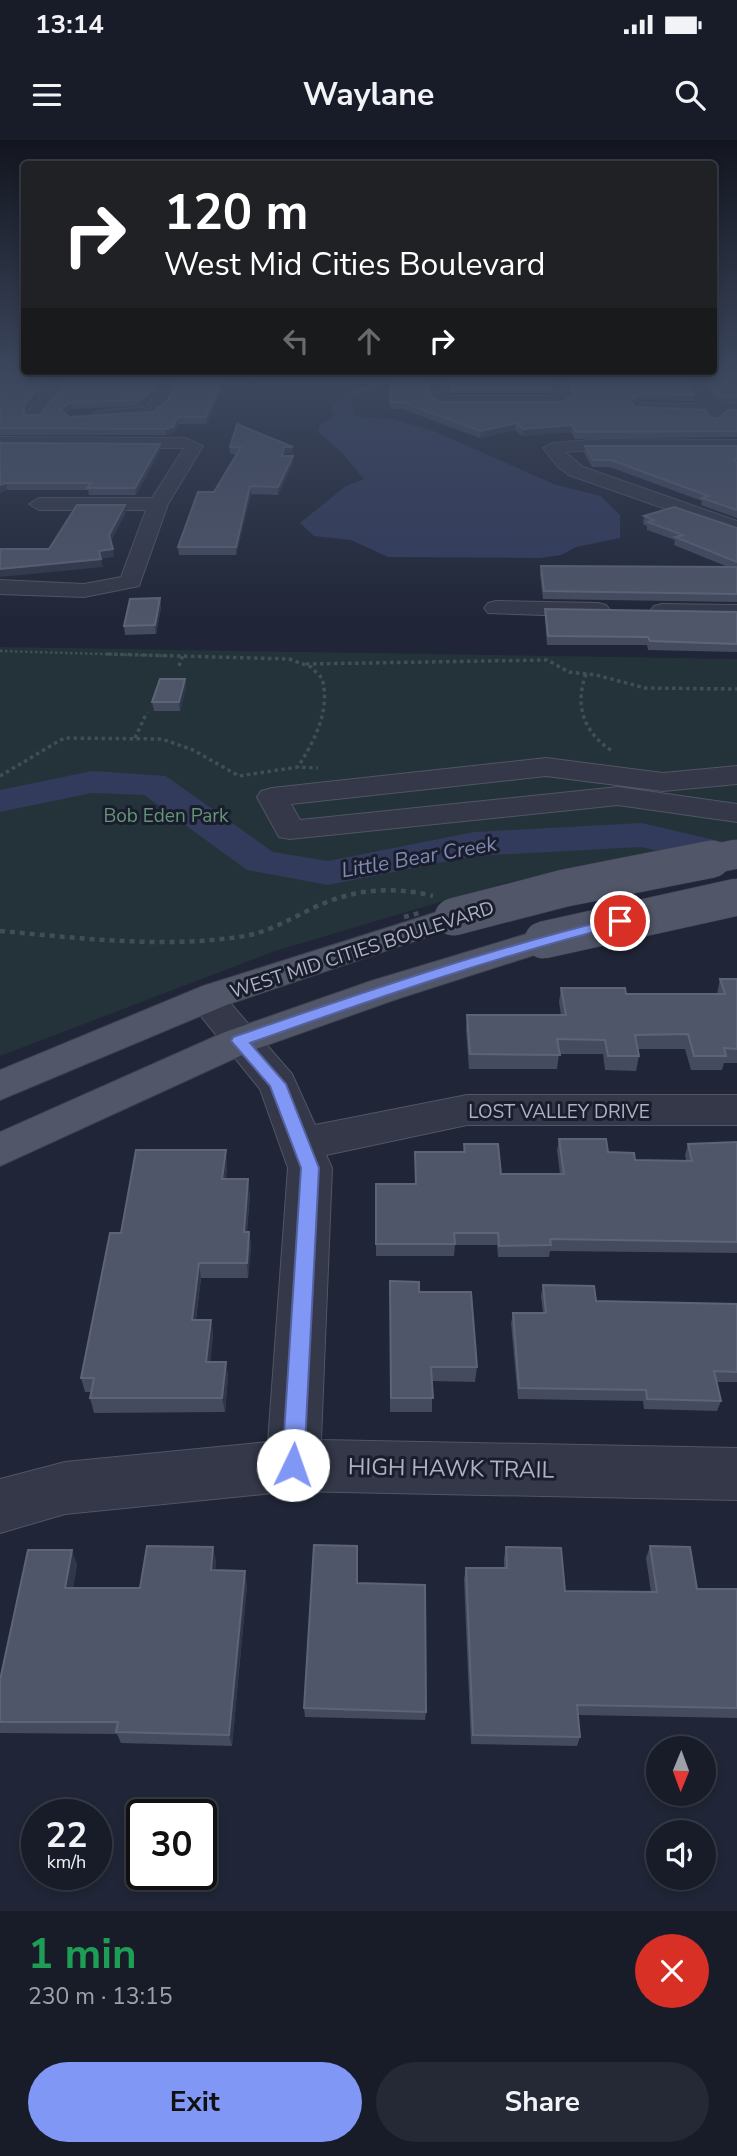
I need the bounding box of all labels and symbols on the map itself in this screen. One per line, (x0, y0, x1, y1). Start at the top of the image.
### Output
park label: Bob Eden Park (103, 803, 229, 829)
water label: Little Bear Creek (339, 829, 499, 884)
pin (590, 891, 650, 951)
street label: WEST MID CITIES BOULEVARD (227, 895, 498, 1005)
street label: LOST VALLEY DRIVE (468, 1099, 650, 1125)
position arrow (256, 1428, 330, 1502)
street label: HIGH HAWK TRAIL (348, 1451, 555, 1486)
north arrow (646, 1736, 716, 1806)
speed limit sign: 30 (126, 1799, 217, 1890)

